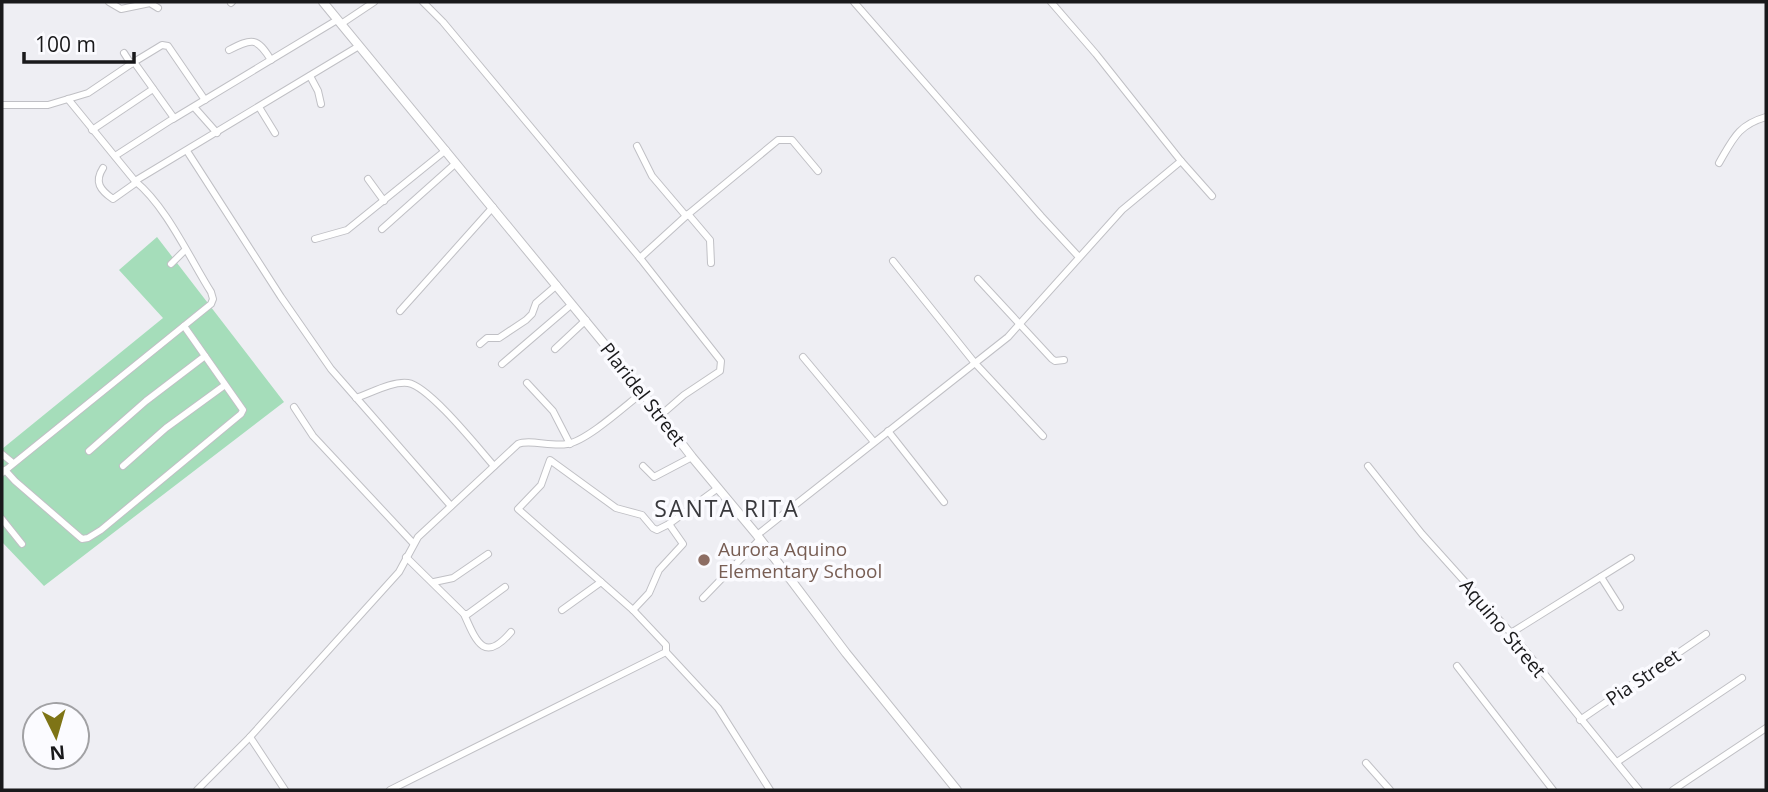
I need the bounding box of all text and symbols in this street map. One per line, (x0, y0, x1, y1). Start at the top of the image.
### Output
scale bar (24, 21, 135, 65)
text: 100 m (35, 30, 96, 58)
street label: Plaridel Street (594, 337, 692, 451)
district label: SANTA RITA (654, 492, 800, 524)
place label: Aurora Aquino Elementary School (718, 536, 882, 584)
marker: Aurora Aquino Elementary School (696, 552, 712, 568)
street label: Aquino Street (1454, 573, 1552, 683)
street label: Pia Street (1601, 642, 1686, 711)
north arrow (21, 701, 91, 771)
text: N (49, 739, 66, 767)

